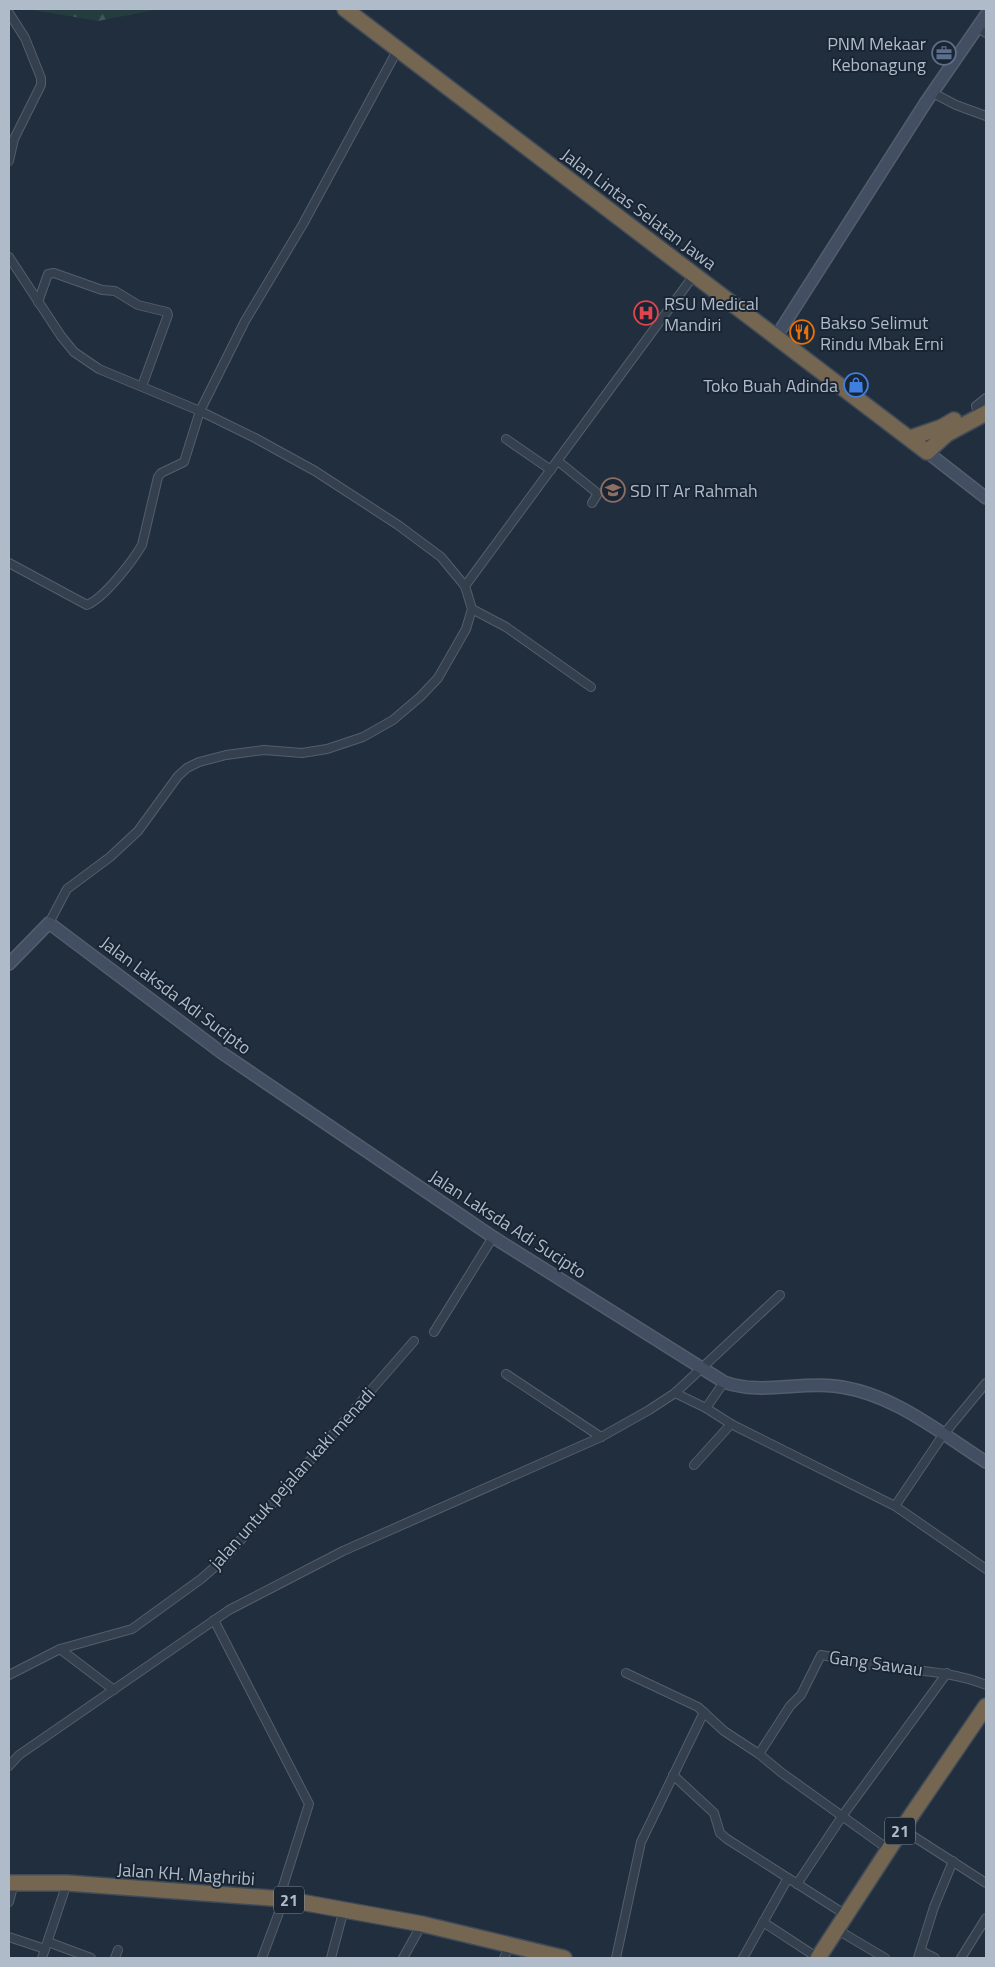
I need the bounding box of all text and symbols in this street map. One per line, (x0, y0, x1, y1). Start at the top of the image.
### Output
place label: PNM Mekaar Kebonagung (827, 30, 926, 78)
office icon: PNM Mekaar Kebonagung (931, 40, 957, 66)
street label: Jalan Lintas Selatan Jawa (556, 141, 722, 277)
place label: RSU Medical Mandiri (664, 290, 759, 338)
hospital icon: RSU Medical Mandiri (633, 300, 659, 326)
place label: Bakso Selimut Rindu Mbak Erni (820, 309, 944, 357)
restaurant icon: Bakso Selimut Rindu Mbak Erni (789, 319, 815, 345)
place label: Toko Buah Adinda (703, 372, 838, 399)
shop icon: Toko Buah Adinda (843, 372, 869, 398)
school or university icon: SD IT Ar Rahmah (600, 477, 626, 503)
place label: SD IT Ar Rahmah (630, 477, 758, 504)
street label: Jalan Laksda Adi Sucipto (95, 929, 257, 1061)
street label: Jalan Laksda Adi Sucipto (424, 1163, 592, 1285)
street label: jalan untuk pejalan kaki menadi (202, 1381, 381, 1576)
street label: Gang Sawau (828, 1643, 924, 1683)
road number: 21 (885, 1818, 915, 1844)
street label: Jalan KH. Maghribi (116, 1856, 256, 1892)
road number: 21 (274, 1886, 304, 1914)

